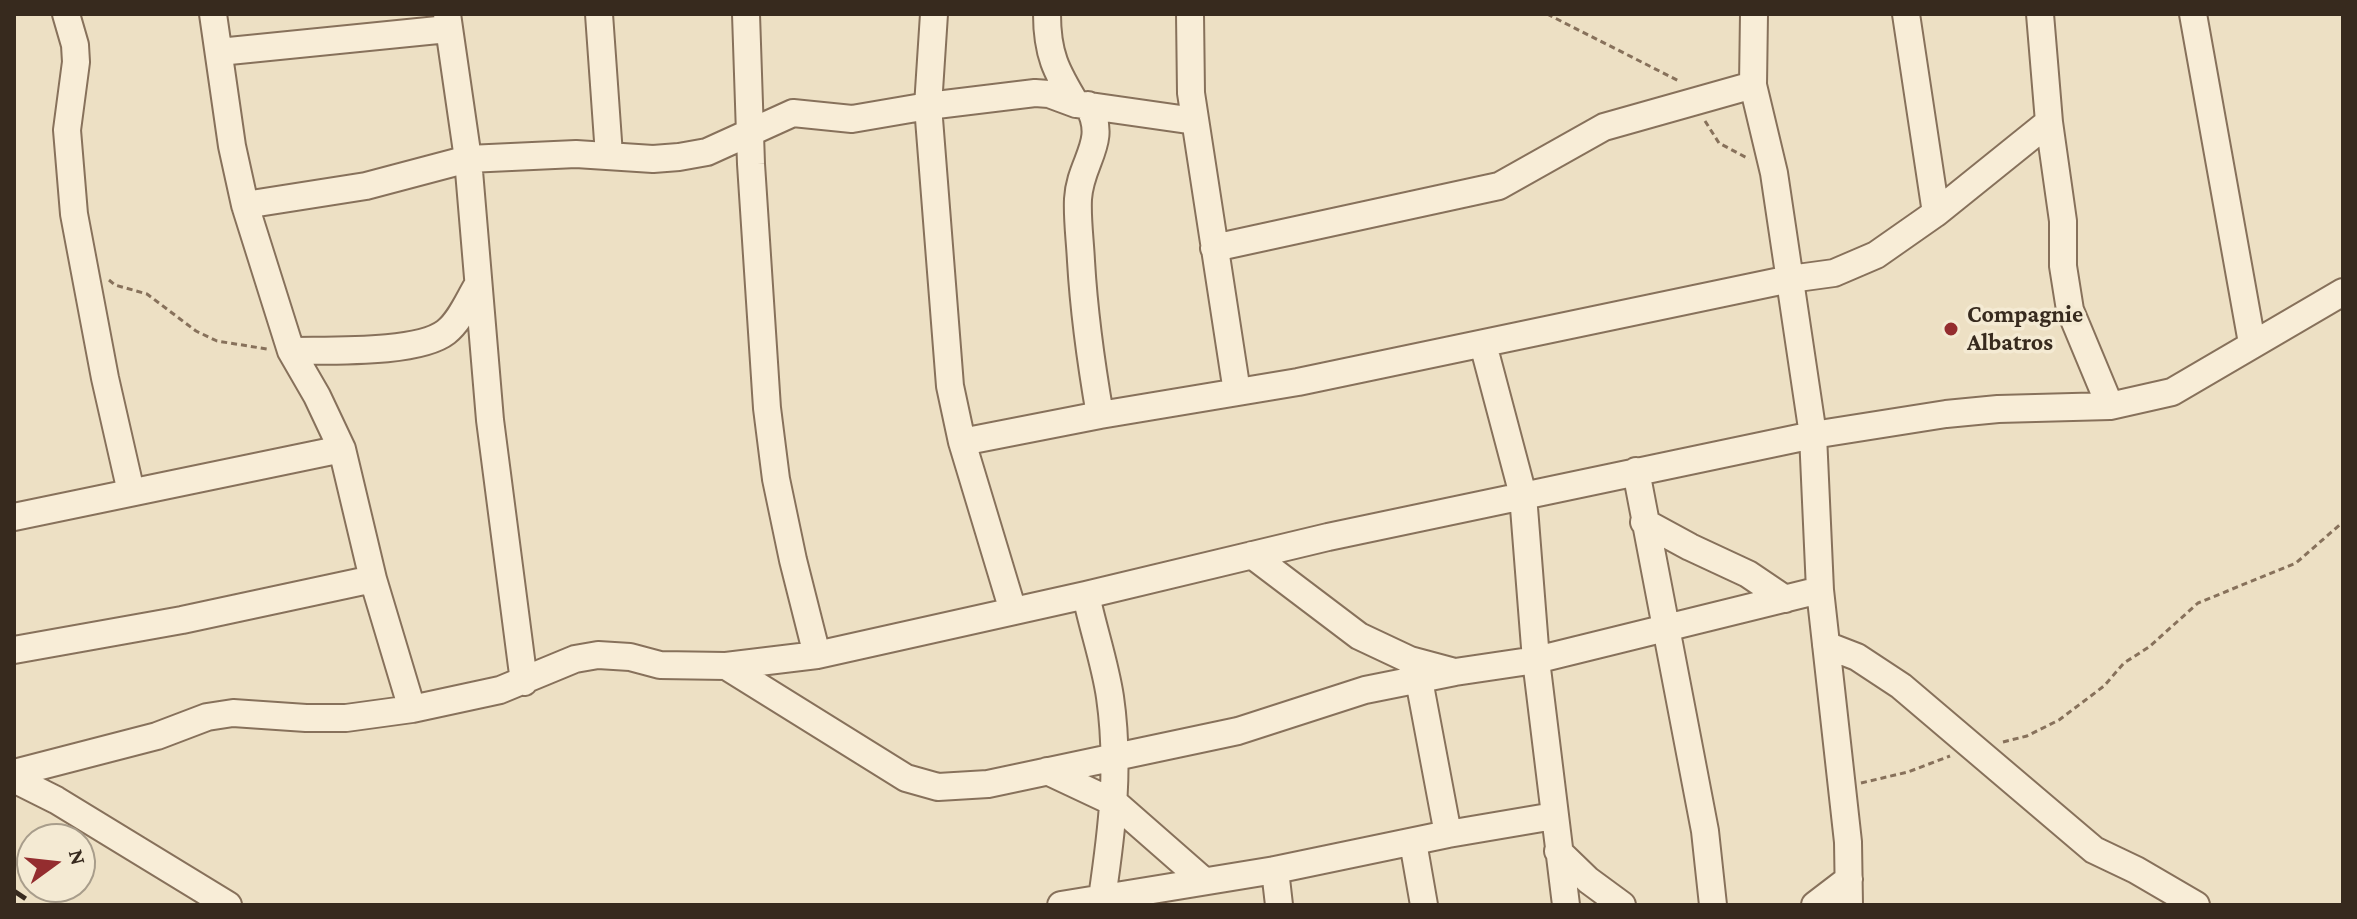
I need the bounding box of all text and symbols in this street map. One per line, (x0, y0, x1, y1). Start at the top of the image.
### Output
place label: Compagnie Albatros (1967, 301, 2083, 357)
marker: Compagnie Albatros (1942, 320, 1960, 338)
north arrow (16, 823, 96, 903)
text: N (64, 847, 92, 868)

